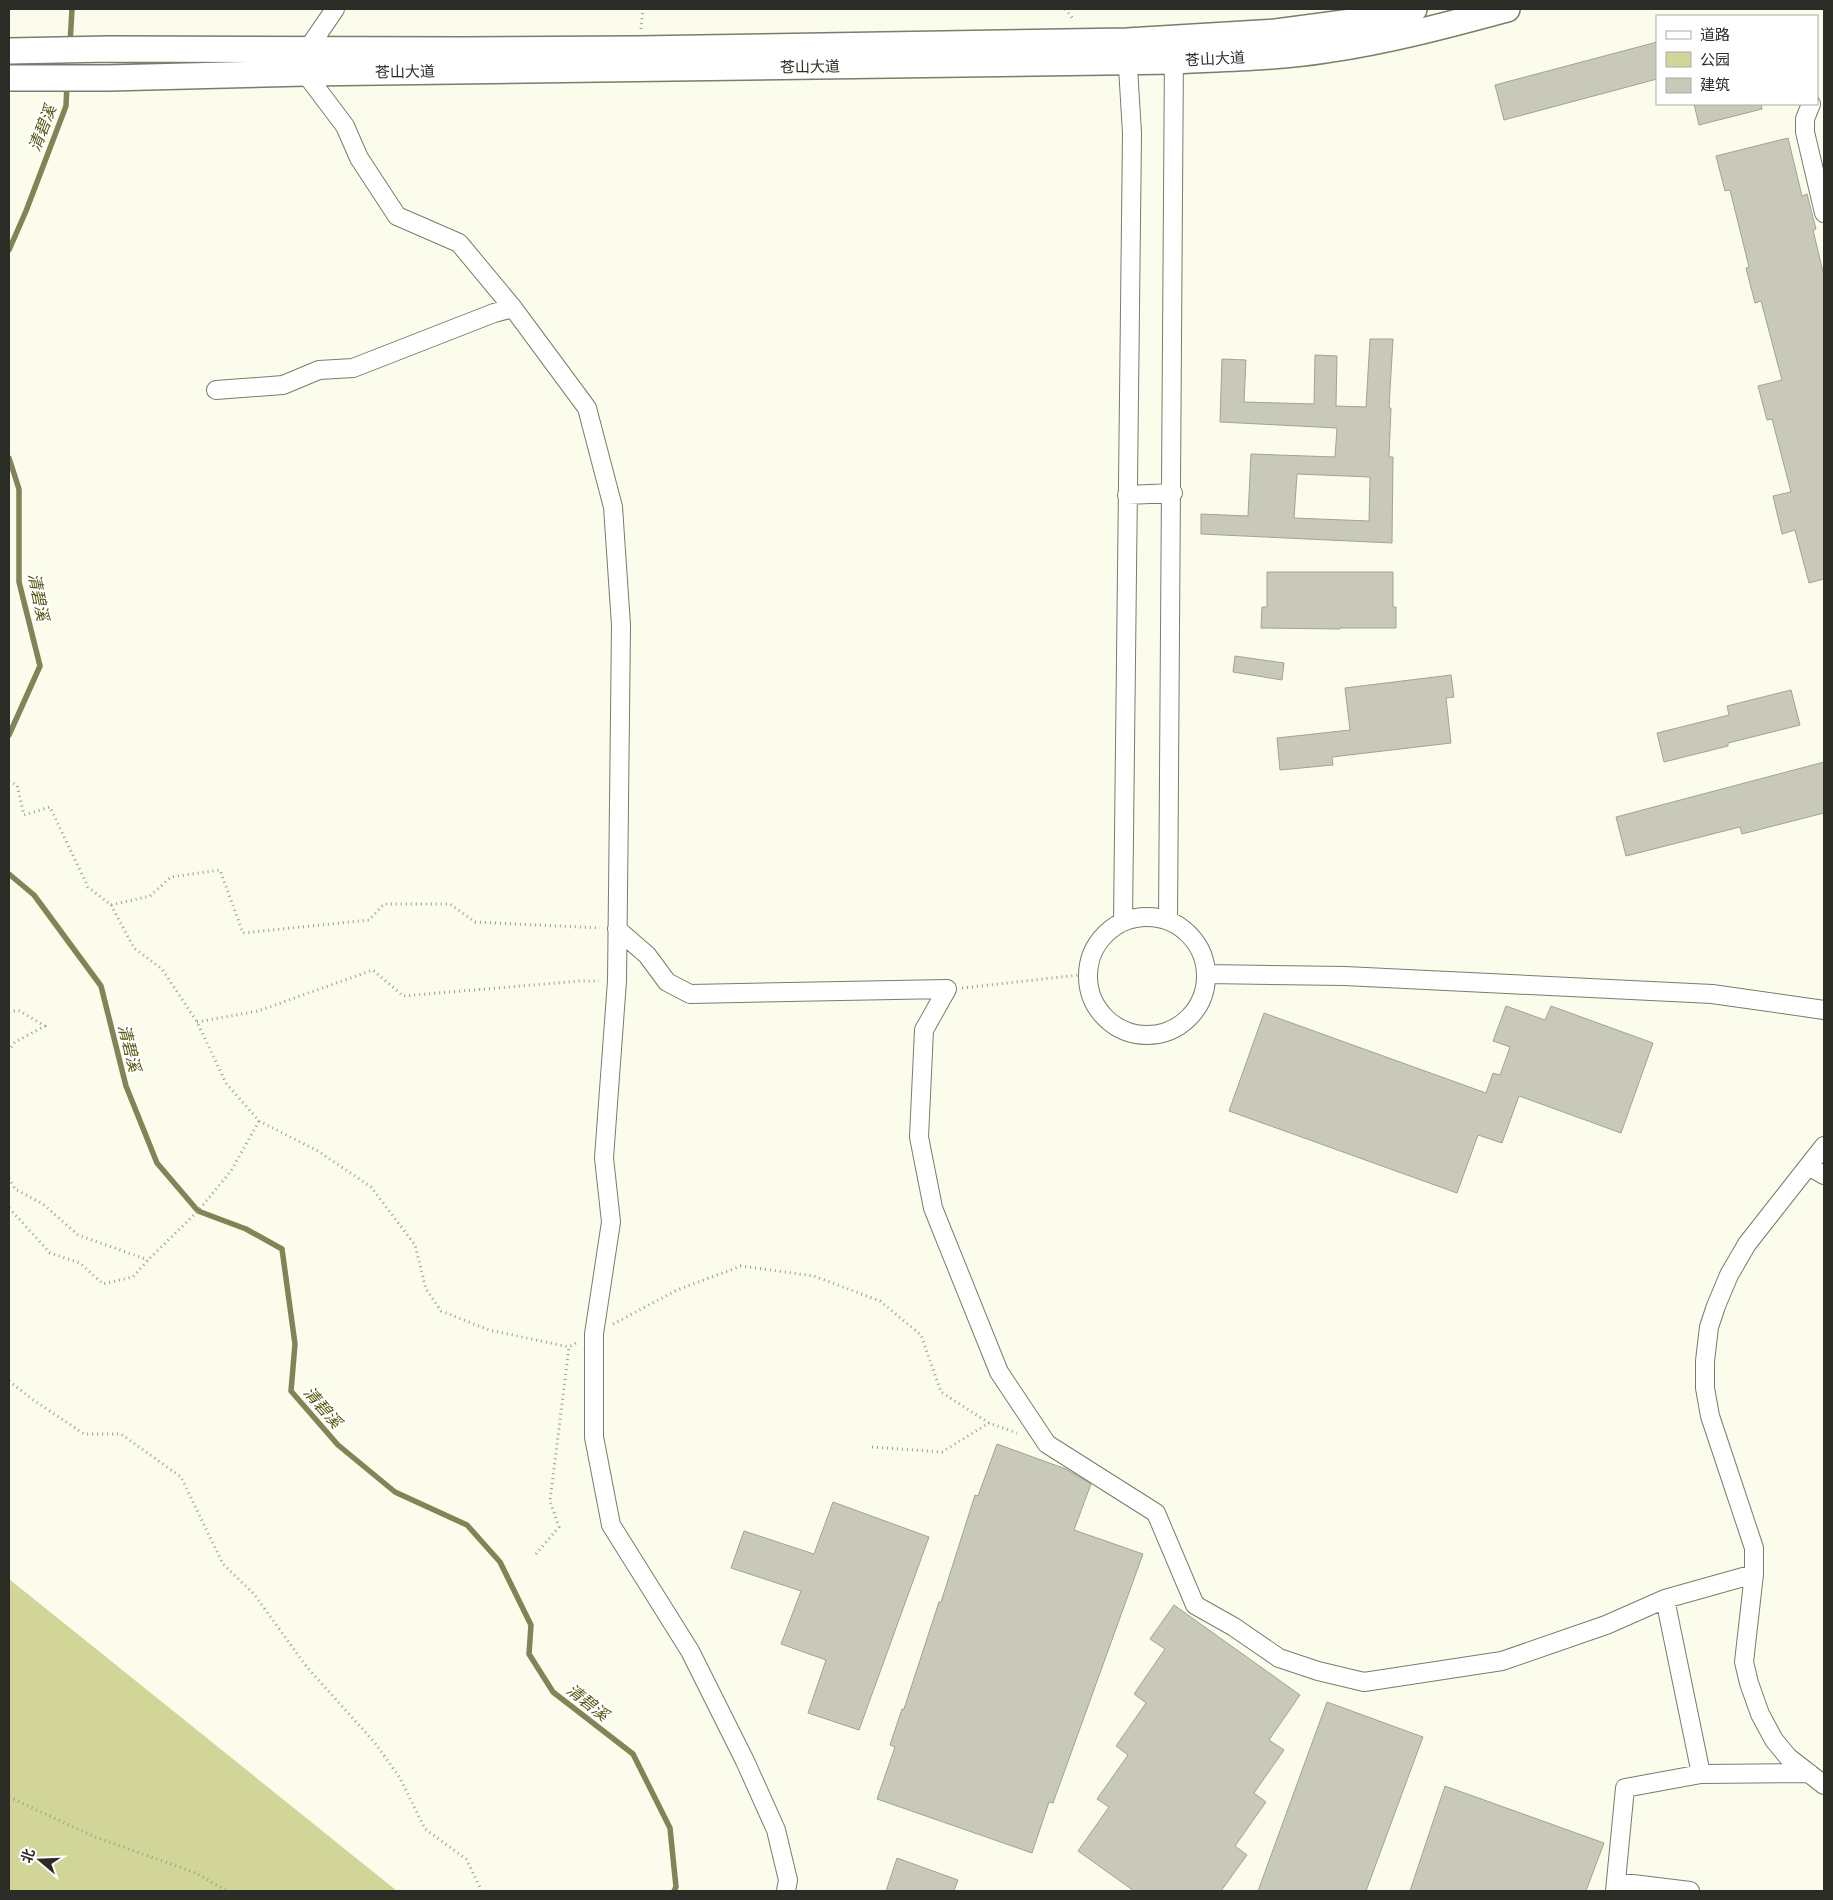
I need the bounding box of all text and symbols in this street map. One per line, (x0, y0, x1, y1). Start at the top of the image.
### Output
legend (1656, 15, 1818, 105)
text: 道路 (1700, 26, 1730, 44)
street label: 苍山大道 (1185, 48, 1245, 70)
text: 公园 (1700, 51, 1730, 69)
street label: 苍山大道 (780, 57, 840, 77)
street label: 苍山大道 (375, 62, 435, 82)
text: 建筑 (1700, 76, 1730, 94)
water label: 清碧溪 (25, 101, 61, 154)
water label: 清碧溪 (25, 572, 53, 624)
water label: 清碧溪 (114, 1023, 145, 1076)
water label: 清碧溪 (300, 1383, 347, 1433)
water label: 清碧溪 (563, 1680, 614, 1726)
north arrow (15, 1835, 65, 1885)
text: 北 (18, 1847, 38, 1865)

